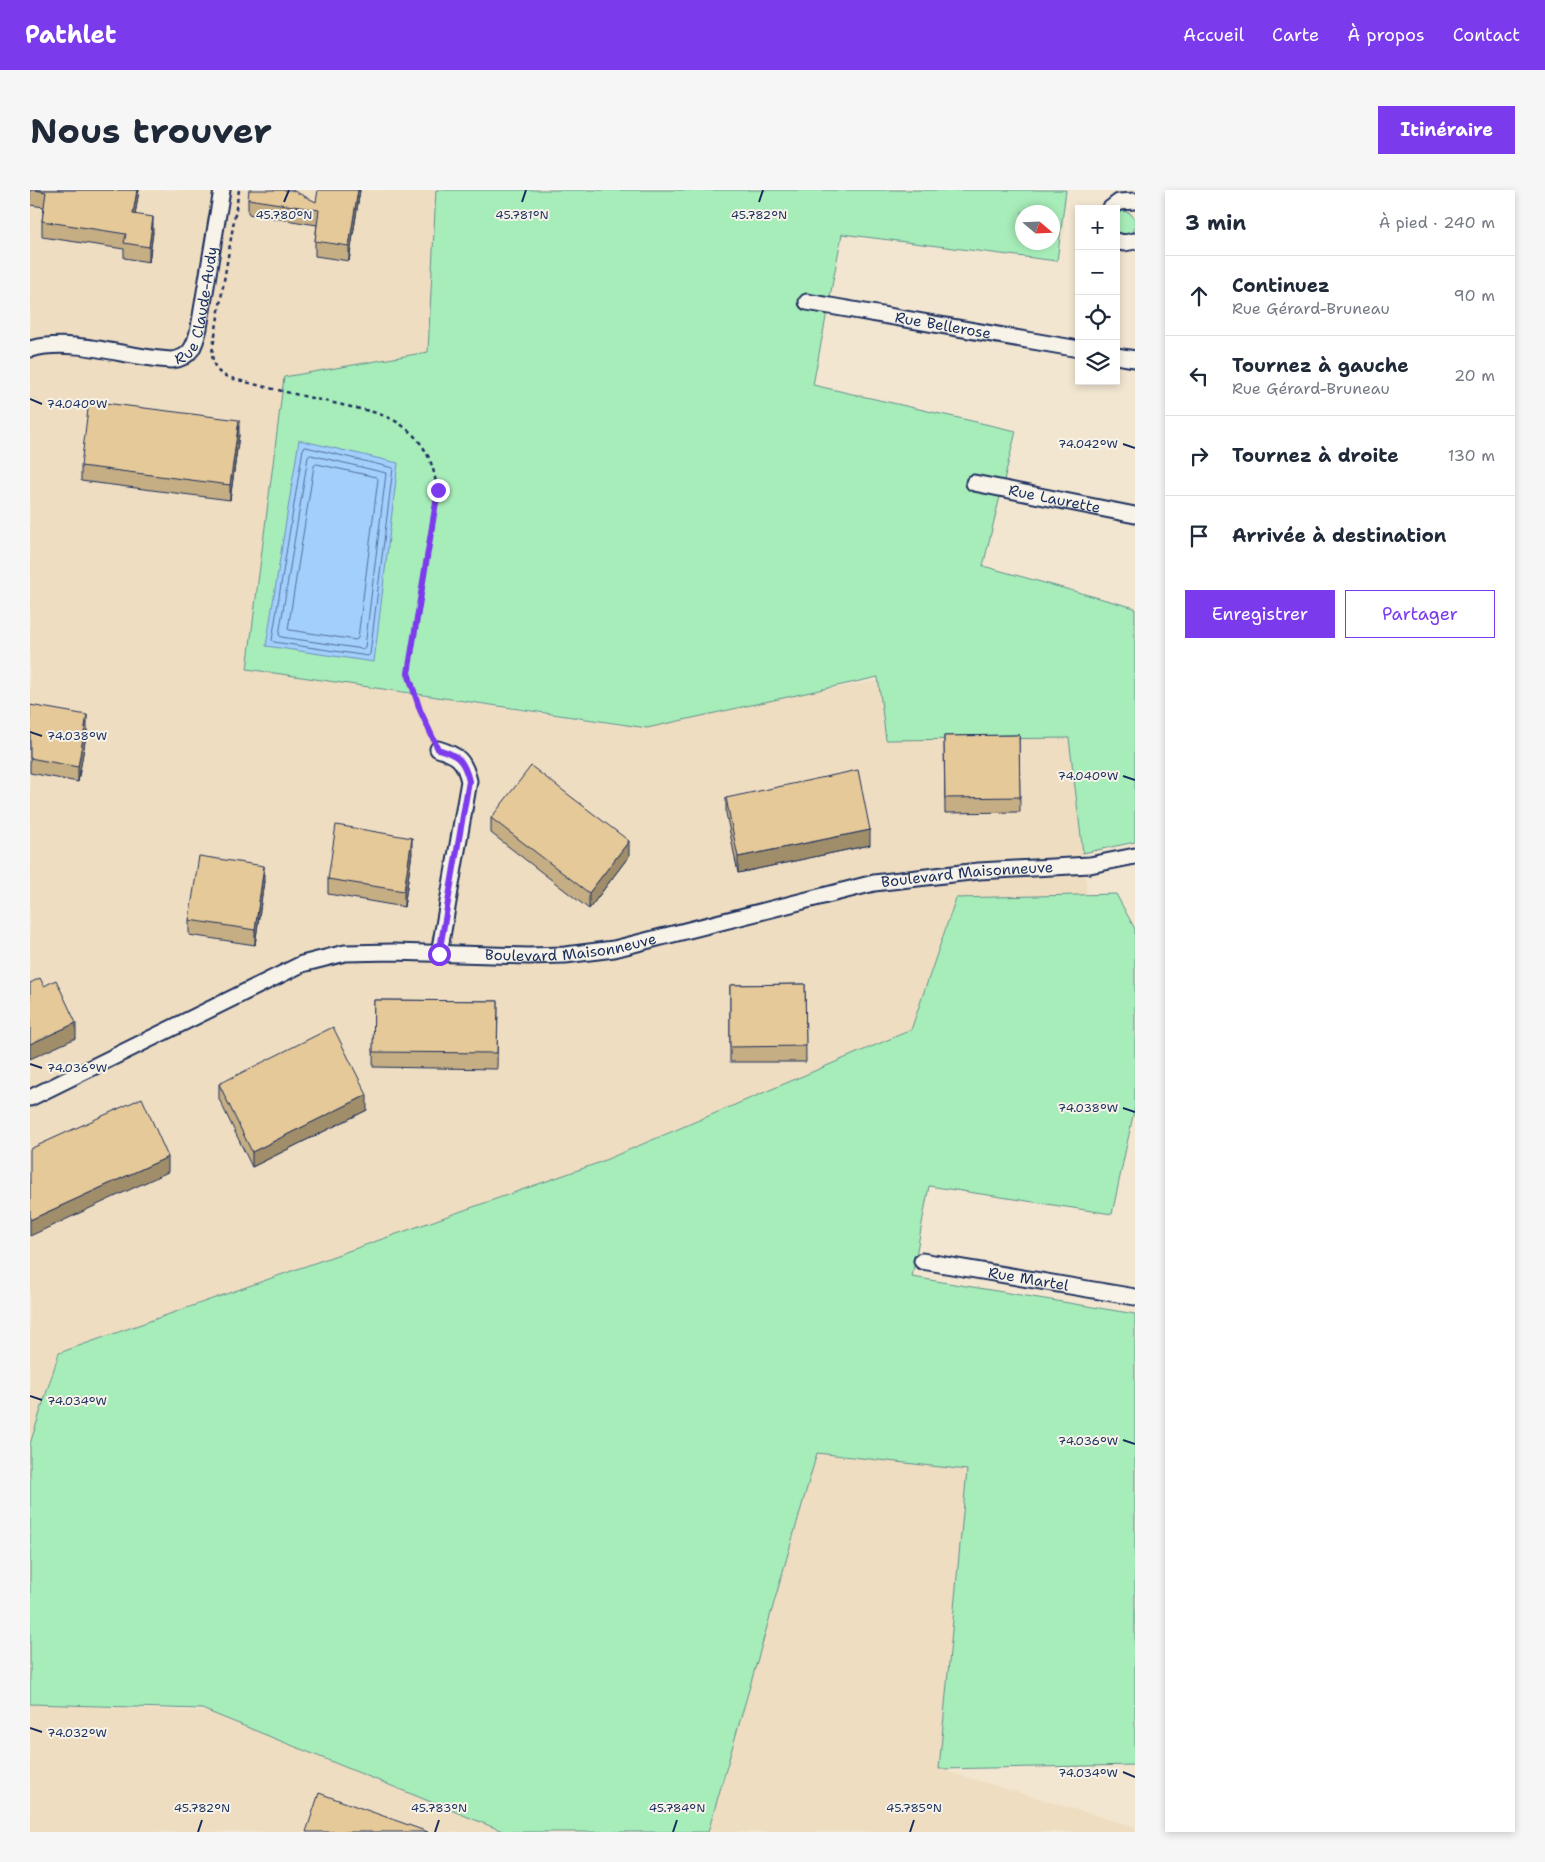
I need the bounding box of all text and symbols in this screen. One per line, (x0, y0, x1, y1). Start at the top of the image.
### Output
text: Pathlet (25, 19, 116, 51)
text: Accueil (1183, 23, 1244, 47)
text: Carte (1272, 23, 1319, 47)
text: À propos (1347, 23, 1425, 47)
text: Contact (1453, 23, 1520, 47)
button: Itinéraire (1378, 106, 1515, 154)
text: Nous trouver (30, 107, 272, 154)
north arrow (1015, 205, 1060, 250)
map controls (1075, 205, 1120, 385)
button: + (1075, 205, 1120, 250)
text: 45.780°N (256, 207, 312, 223)
text: 45.781°N (495, 207, 549, 223)
text: 45.782°N (731, 207, 787, 223)
text: 3 min (1185, 209, 1246, 237)
text: À pied · 240 m (1379, 212, 1495, 233)
street label: Rue Claude-Audy (172, 245, 222, 369)
button: − (1075, 250, 1120, 295)
text: Continuez (1232, 273, 1330, 298)
icon: ahead (1185, 282, 1213, 310)
text: 90 m (1454, 285, 1495, 306)
button: locate (1075, 295, 1120, 340)
text: Rue Gérard-Bruneau (1232, 298, 1390, 319)
street label: Rue Bellerose (893, 307, 993, 344)
button: layers (1075, 340, 1120, 385)
text: Tournez à gauche (1232, 353, 1409, 378)
icon: left (1185, 362, 1213, 390)
text: 20 m (1454, 365, 1495, 386)
text: Rue Gérard-Bruneau (1232, 378, 1390, 399)
text: 74.040°W (47, 396, 107, 412)
text: 74.042°W (1058, 436, 1118, 452)
icon: right (1185, 442, 1213, 470)
text: Tournez à droite (1232, 443, 1399, 468)
text: 130 m (1448, 445, 1495, 466)
route end (427, 479, 450, 502)
street label: Rue Laurette (1007, 480, 1102, 518)
icon: arrive (1185, 522, 1213, 550)
text: Arrivée à destination (1232, 523, 1446, 548)
button: Enregistrer (1185, 590, 1335, 638)
button: Partager (1345, 590, 1495, 638)
text: 74.038°W (47, 728, 107, 744)
text: 74.040°W (1058, 768, 1118, 784)
street label: Boulevard Maisonneuve (880, 857, 1054, 892)
street label: Boulevard Maisonneuve (485, 929, 658, 966)
route start (428, 943, 451, 966)
text: 74.036°W (47, 1060, 107, 1076)
text: 74.038°W (1058, 1100, 1118, 1116)
street label: Rue Martel (987, 1262, 1071, 1296)
text: 74.034°W (47, 1393, 107, 1409)
text: 74.036°W (1058, 1433, 1118, 1449)
text: 74.032°W (47, 1725, 107, 1741)
text: 74.034°W (1058, 1765, 1118, 1781)
text: 45.782°N (174, 1800, 230, 1816)
text: 45.783°N (411, 1800, 467, 1816)
text: 45.784°N (649, 1800, 705, 1816)
text: 45.785°N (886, 1800, 942, 1816)

